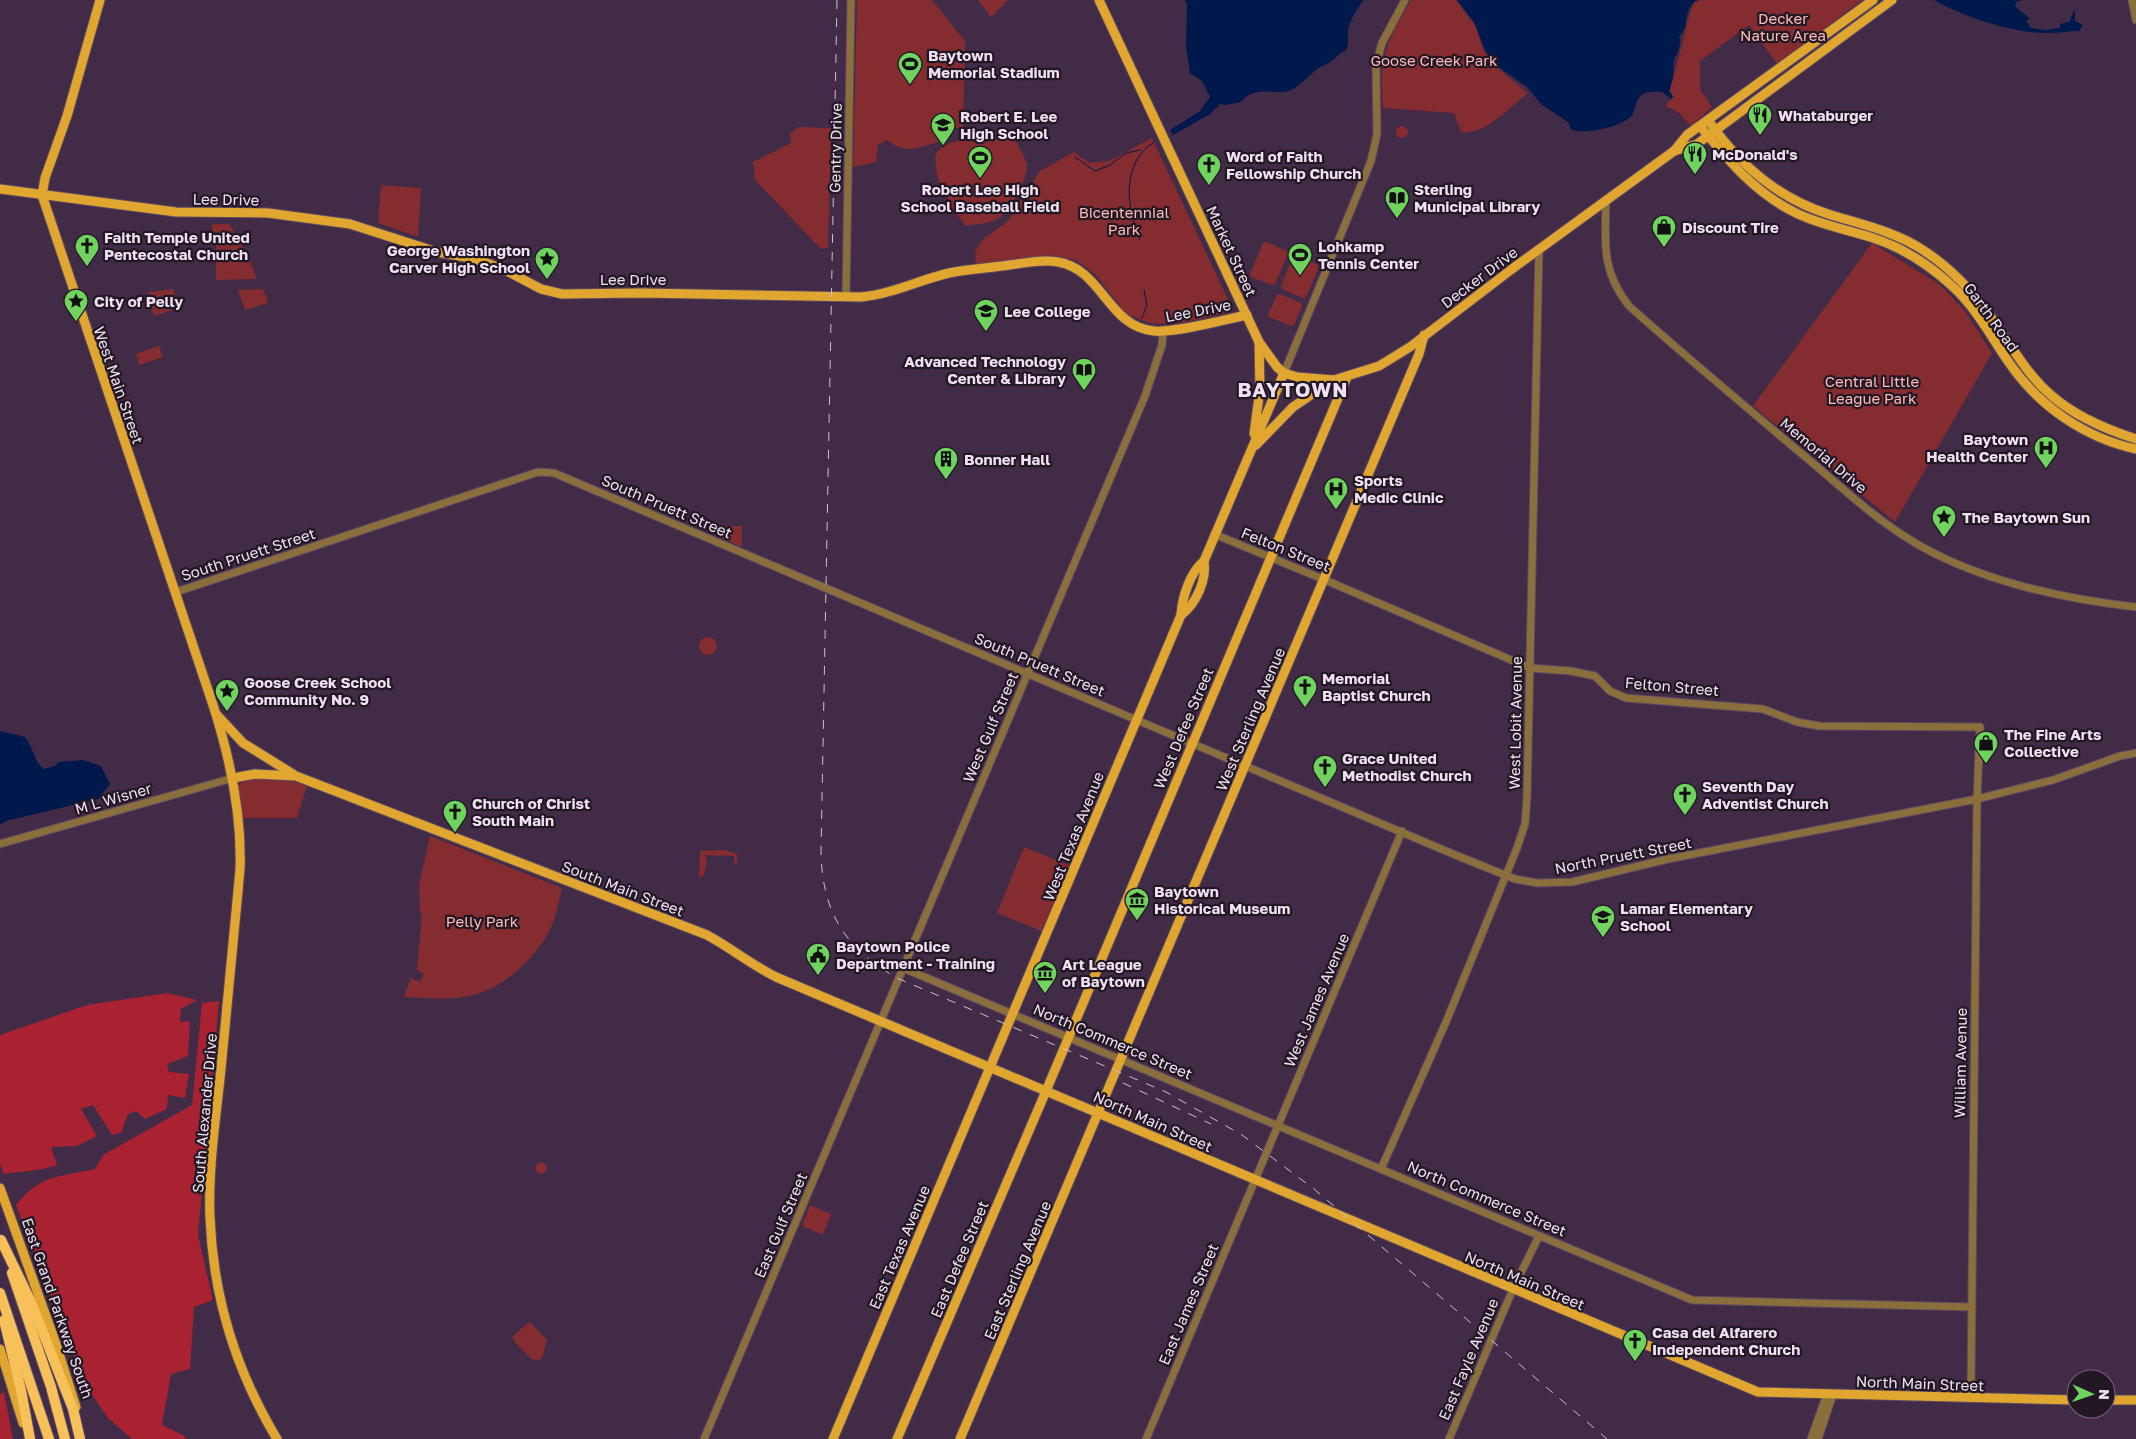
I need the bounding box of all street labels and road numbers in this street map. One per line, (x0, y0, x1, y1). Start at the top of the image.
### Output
street label: Gentry Drive (825, 103, 845, 193)
street label: Lee Drive (192, 189, 260, 209)
street label: Market Street (1203, 203, 1261, 299)
street label: Decker Drive (1437, 242, 1521, 312)
street label: Lee Drive (600, 270, 667, 288)
street label: Garth Road (1961, 279, 2023, 355)
street label: Lee Drive (1164, 295, 1233, 325)
street label: West Main Street (90, 324, 148, 446)
street label: Memorial Drive (1777, 413, 1871, 497)
street label: South Pruett Street (599, 470, 735, 542)
street label: Felton Street (1239, 523, 1333, 575)
street label: South Pruett Street (179, 524, 317, 584)
street label: South Pruett Street (972, 628, 1108, 700)
street label: West Sterling Avenue (1212, 644, 1288, 793)
street label: West Lobit Avenue (1505, 656, 1525, 790)
street label: West Defee Street (1149, 665, 1217, 791)
street label: West Gulf Street (959, 669, 1021, 785)
street label: Felton Street (1624, 673, 1720, 699)
street label: West Texas Avenue (1039, 768, 1107, 903)
street label: M L Wisner (72, 778, 154, 818)
street label: North Pruett Street (1553, 833, 1693, 877)
street label: South Main Street (559, 856, 687, 920)
street label: West James Avenue (1280, 930, 1352, 1070)
street label: North Commerce Street (1031, 999, 1195, 1083)
street label: William Avenue (1950, 1007, 1970, 1118)
street label: South Alexander Drive (188, 1032, 220, 1193)
street label: North Main Street (1091, 1087, 1215, 1155)
street label: North Commerce Street (1405, 1156, 1569, 1240)
street label: East Gulf Street (750, 1169, 810, 1281)
street label: East Texas Avenue (865, 1182, 933, 1312)
street label: East Defee Street (926, 1198, 992, 1320)
street label: East Sterling Avenue (980, 1198, 1055, 1342)
street label: East Grand Parkway South (19, 1215, 97, 1401)
street label: East James Street (1154, 1241, 1222, 1367)
street label: North Main Street (1462, 1247, 1588, 1313)
street label: East Fayle Avenue (1434, 1295, 1502, 1423)
street label: North Main Street (1856, 1372, 1984, 1394)

